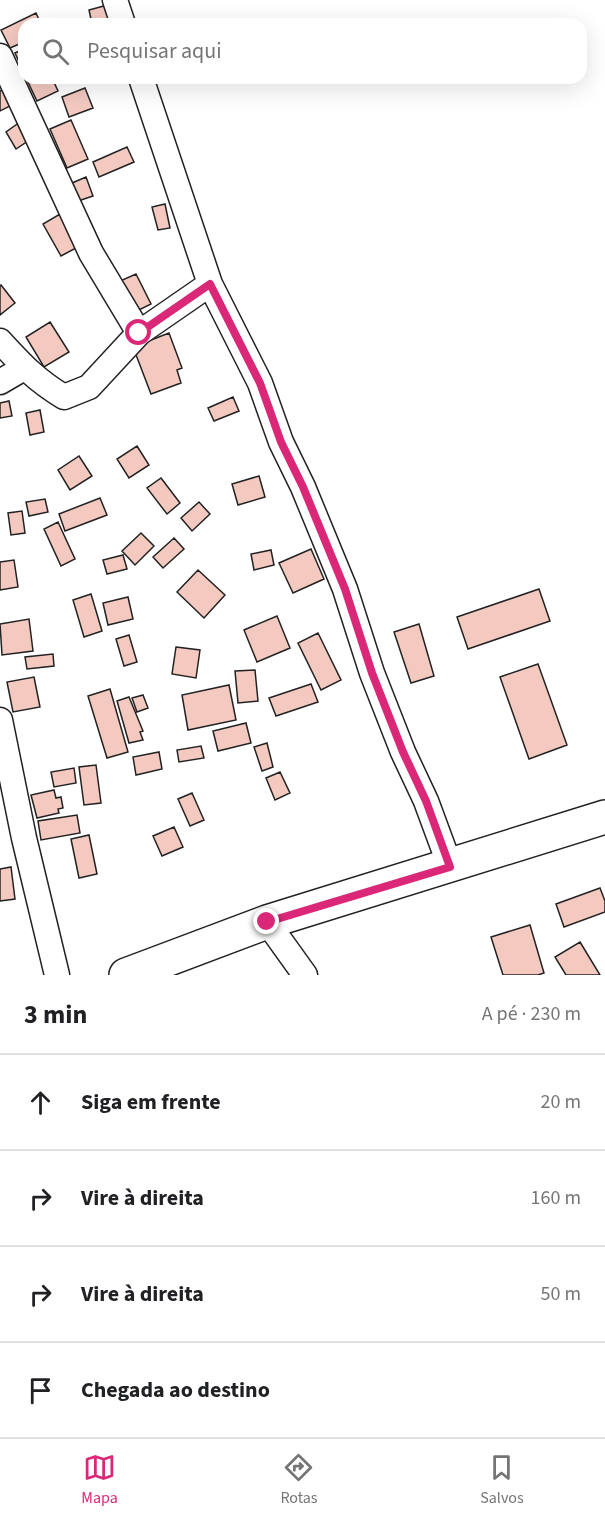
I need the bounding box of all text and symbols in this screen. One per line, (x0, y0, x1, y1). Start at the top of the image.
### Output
search box (18, 18, 587, 84)
icon: search (39, 35, 72, 68)
text: Pesquisar aqui (87, 35, 222, 67)
route start (125, 319, 151, 345)
route end (253, 908, 279, 934)
text: 3 min (24, 996, 87, 1033)
text: A pé · 230 m (482, 1000, 581, 1028)
icon: ahead (24, 1086, 57, 1119)
text: Siga em frente (81, 1086, 221, 1118)
text: 20 m (541, 1088, 581, 1116)
icon: right (24, 1182, 57, 1215)
text: Vire à direita (81, 1182, 204, 1214)
text: 160 m (531, 1184, 581, 1212)
icon: right (24, 1278, 57, 1311)
text: Vire à direita (81, 1278, 204, 1310)
text: 50 m (541, 1280, 581, 1308)
icon: arrive (24, 1374, 57, 1407)
text: Chegada ao destino (81, 1374, 270, 1406)
tab: Mapa (81, 1451, 118, 1509)
tab: Rotas (280, 1451, 318, 1509)
tab: Salvos (480, 1451, 524, 1509)

